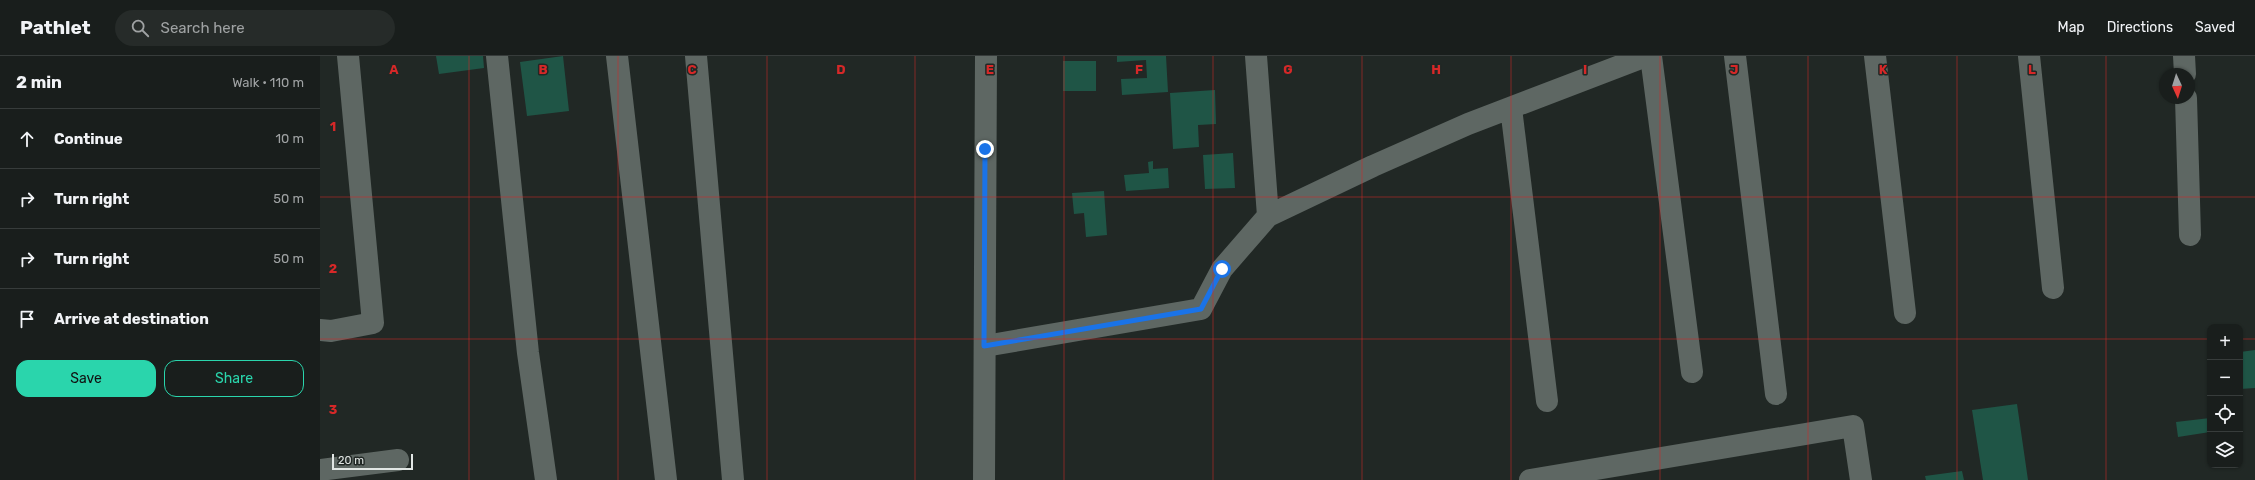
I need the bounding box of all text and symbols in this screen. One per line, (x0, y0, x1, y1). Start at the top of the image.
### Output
search box (115, 10, 395, 46)
text: Pathlet (20, 16, 91, 39)
icon: search (129, 17, 151, 39)
text: Search here (161, 19, 245, 37)
text: Map (2058, 19, 2085, 36)
text: Directions (2107, 19, 2173, 36)
text: Saved (2195, 19, 2235, 36)
text: A (389, 62, 399, 77)
text: B (538, 62, 548, 77)
text: C (687, 62, 697, 77)
text: D (836, 62, 846, 77)
text: E (986, 62, 994, 77)
text: F (1135, 62, 1143, 77)
text: G (1283, 62, 1293, 77)
text: H (1431, 62, 1441, 77)
text: I (1583, 62, 1587, 77)
text: J (1730, 62, 1738, 77)
text: K (1879, 62, 1888, 77)
text: L (2028, 62, 2036, 77)
north arrow (2159, 68, 2195, 104)
text: 2 min (16, 72, 62, 92)
text: Walk · 110 m (232, 75, 304, 90)
text: 1 (330, 119, 336, 134)
icon: ahead (16, 128, 38, 150)
text: Continue (54, 130, 123, 148)
text: 10 m (275, 131, 304, 146)
route end (976, 140, 994, 158)
icon: right (16, 188, 38, 210)
text: Turn right (54, 190, 129, 208)
text: 50 m (273, 191, 304, 206)
icon: right (16, 248, 38, 270)
text: Turn right (54, 250, 129, 268)
text: 50 m (273, 251, 304, 266)
route start (1213, 260, 1231, 278)
text: 2 (329, 261, 337, 276)
icon: arrive (16, 308, 38, 330)
text: Arrive at destination (54, 310, 209, 328)
map controls (2207, 324, 2243, 468)
button: + (2207, 324, 2243, 360)
button: Save (16, 360, 156, 397)
button: Share (164, 360, 304, 397)
button: − (2207, 360, 2243, 396)
button: locate (2207, 396, 2243, 432)
text: 3 (329, 402, 338, 417)
button: layers (2207, 432, 2243, 468)
scale bar (332, 452, 413, 471)
text: 20 m (338, 454, 364, 467)

